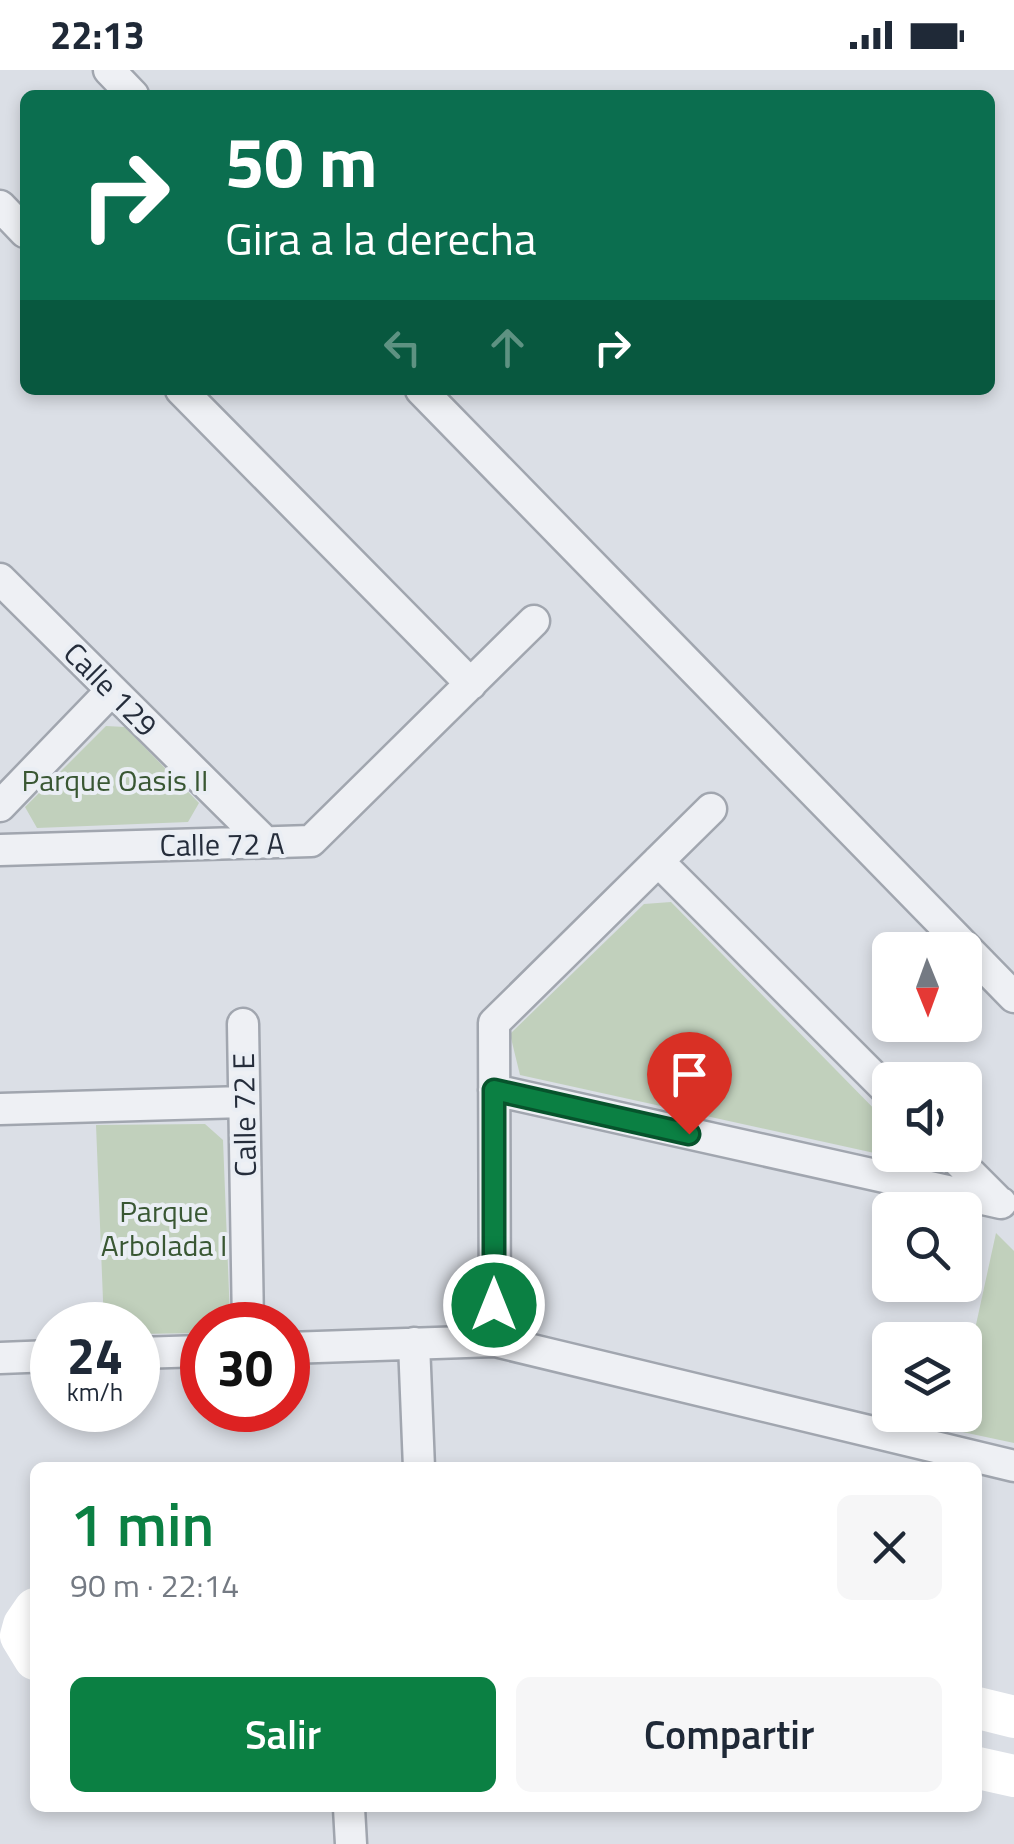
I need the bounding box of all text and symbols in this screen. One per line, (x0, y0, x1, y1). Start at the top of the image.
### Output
text: 22:13 (50, 6, 145, 64)
text: 50 m (225, 108, 378, 214)
icon: right (60, 130, 190, 260)
text: Gira a la derecha (225, 204, 537, 272)
icon: left (375, 320, 430, 375)
icon: ahead (480, 320, 535, 375)
icon: right (585, 320, 640, 375)
street label: Calle 129 (53, 631, 169, 747)
park label: Parque Oasis II (22, 757, 208, 803)
street label: Calle 72 A (159, 820, 285, 868)
north arrow (872, 932, 982, 1042)
map controls (872, 932, 982, 1432)
pin (647, 1032, 732, 1135)
icon: arrive (662, 1047, 717, 1102)
street label: Calle 72 E (220, 1053, 268, 1177)
button: sound (872, 1062, 982, 1172)
park label: Parque Arbolada I (101, 1188, 227, 1268)
button: search (872, 1192, 982, 1302)
position arrow (442, 1253, 546, 1357)
speed limit sign: 30 (180, 1302, 310, 1432)
text: 24 (67, 1317, 123, 1393)
button: layers (872, 1322, 982, 1432)
text: km/h (67, 1373, 123, 1411)
text: 1 min (70, 1478, 214, 1569)
button: close (837, 1495, 942, 1600)
text: 90 m · 22:14 (70, 1561, 239, 1609)
button: Salir (70, 1677, 496, 1792)
button: Compartir (516, 1677, 942, 1792)

